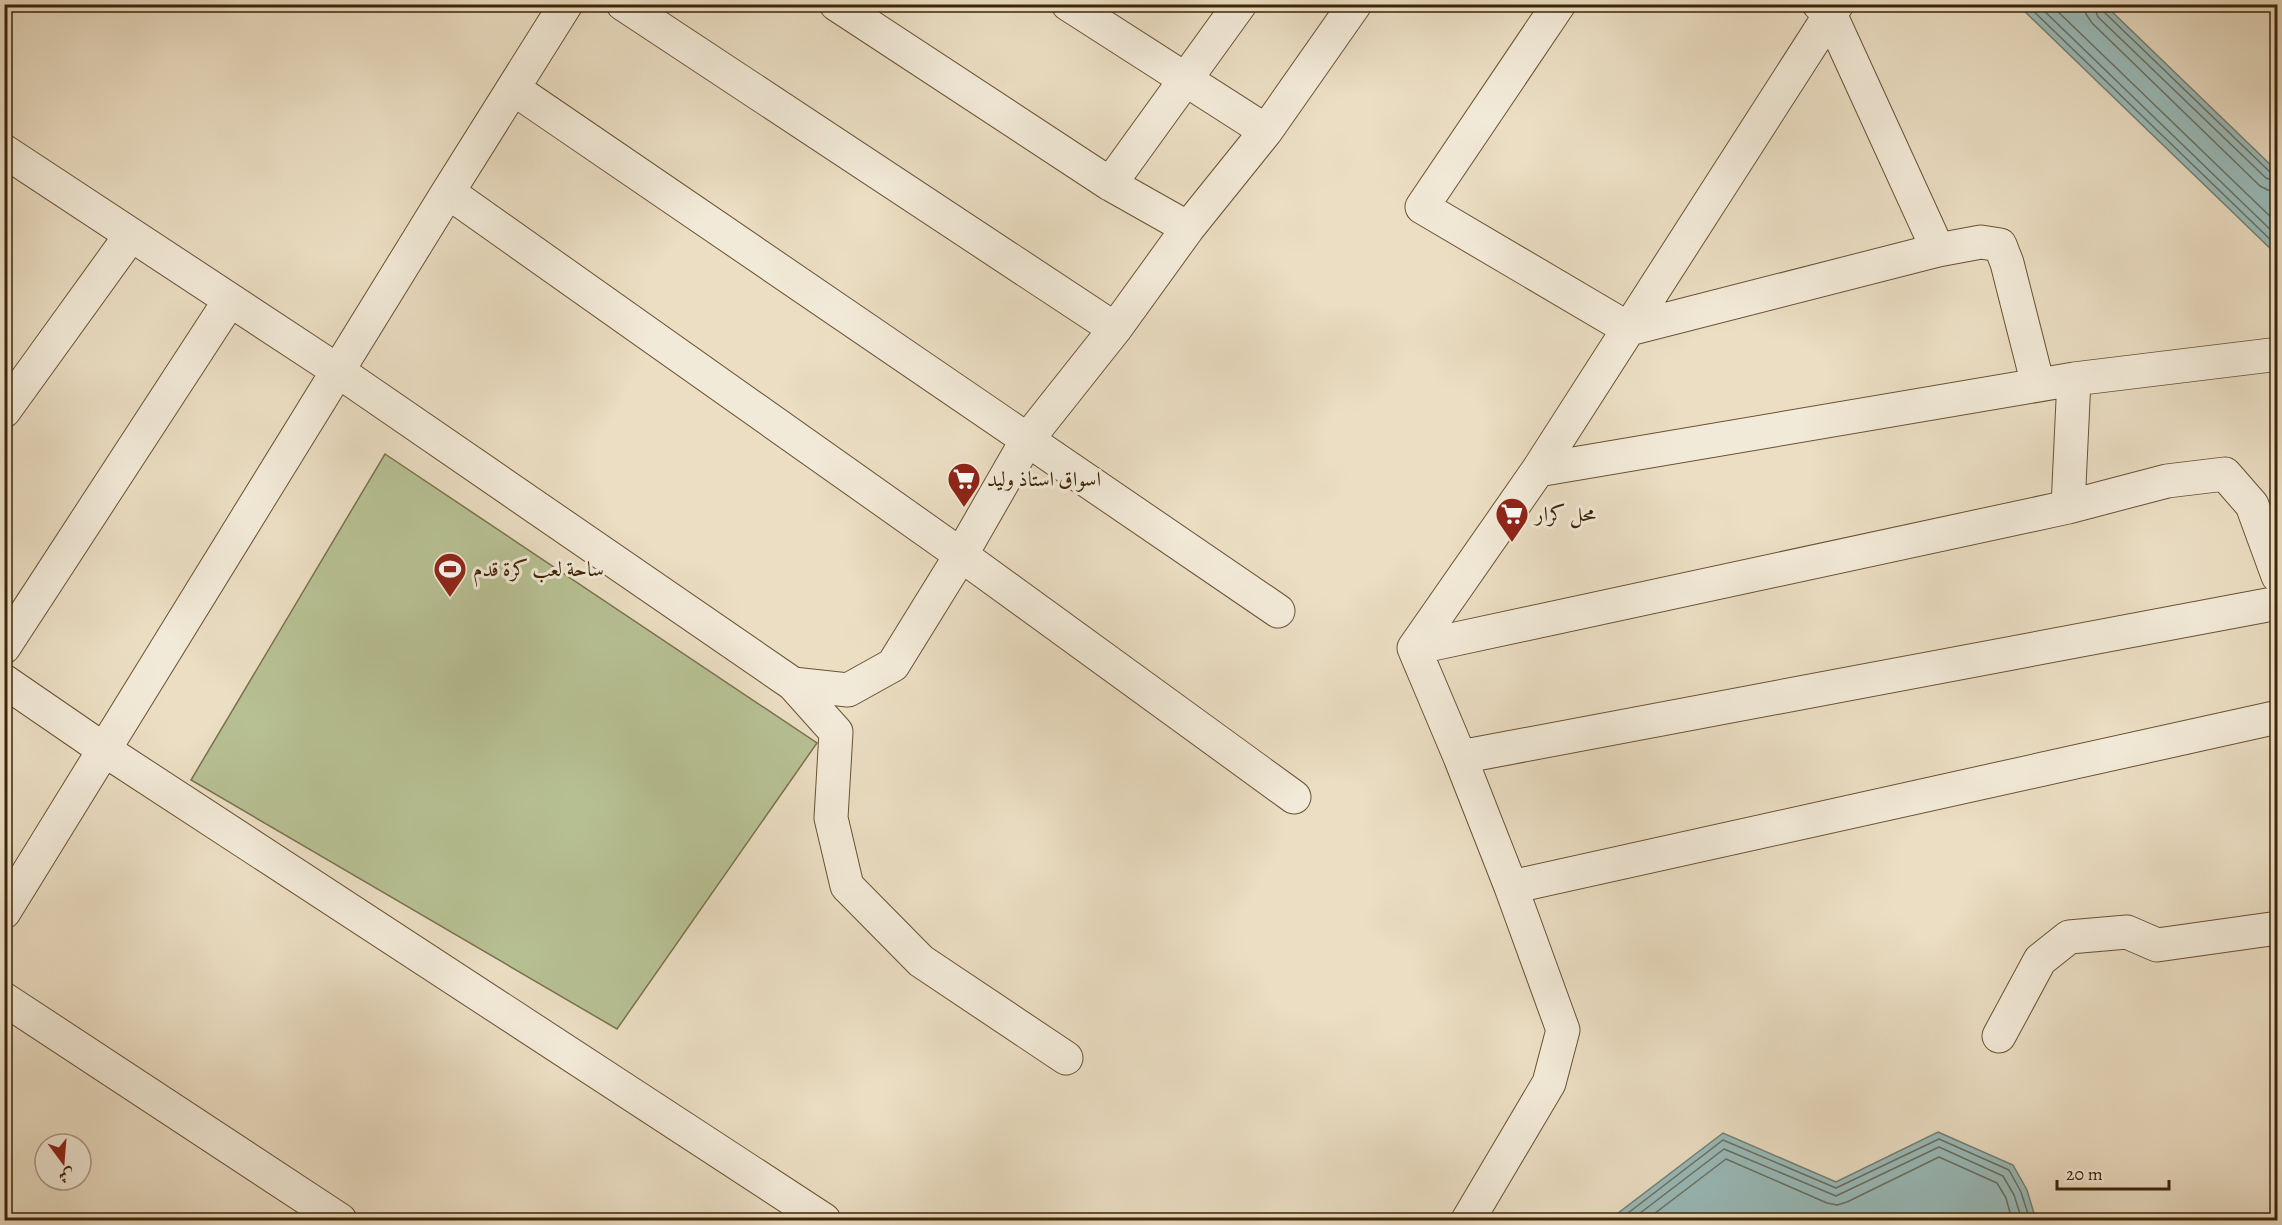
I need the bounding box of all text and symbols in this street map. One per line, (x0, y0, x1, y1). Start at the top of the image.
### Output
supermarket icon: اسواق استاذ وليد (946, 461, 982, 508)
place label: اسواق استاذ وليد (987, 465, 1101, 493)
supermarket icon: محل كرار (1494, 496, 1530, 543)
place label: محل كرار (1533, 500, 1596, 529)
sports icon: ساحة لعب كرة قدم (432, 551, 468, 598)
place label: ساحة لعب كرة قدم (473, 555, 604, 587)
north arrow (33, 1132, 93, 1192)
scale bar (2057, 1153, 2170, 1191)
text: 20 m (2066, 1162, 2103, 1186)
text: ش (56, 1163, 78, 1188)

